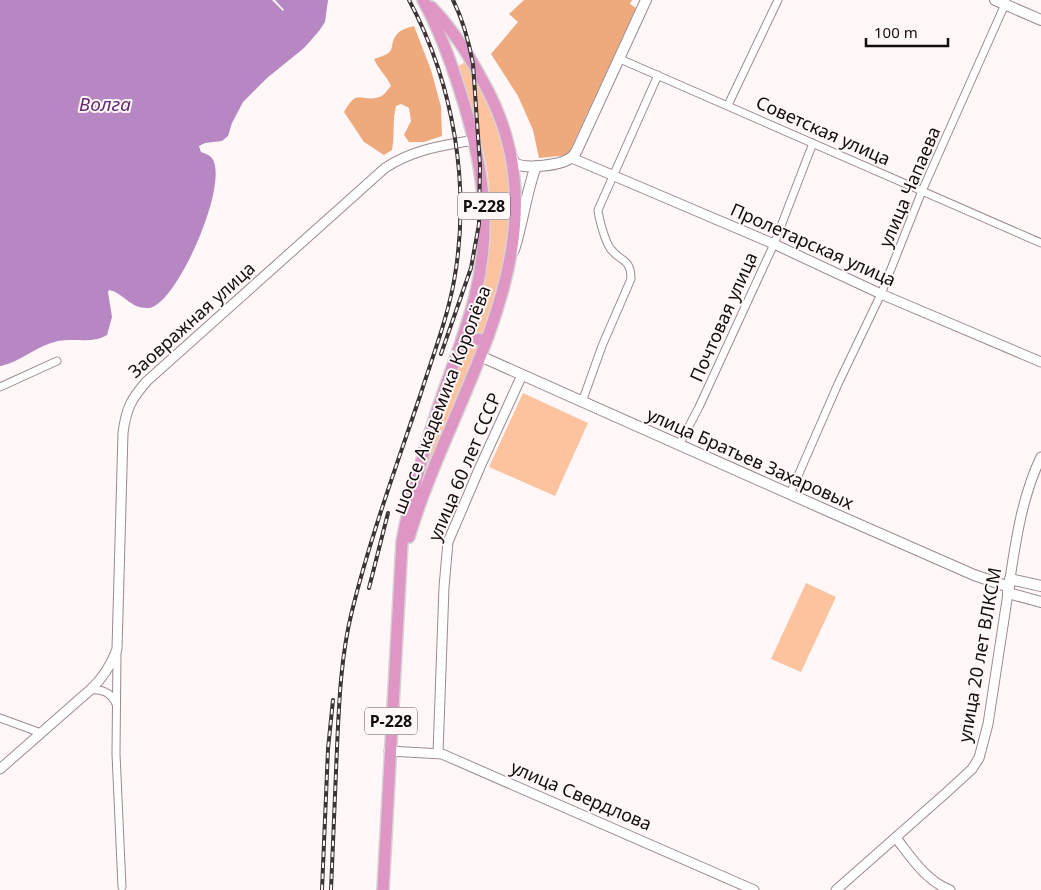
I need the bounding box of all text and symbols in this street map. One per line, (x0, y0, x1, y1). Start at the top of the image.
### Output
scale bar (866, 15, 948, 47)
text: 100 m (874, 22, 918, 42)
street label: Советская улица (753, 90, 894, 170)
water label: Волга (79, 91, 131, 117)
street label: улица Чапаева (873, 123, 945, 251)
road number: Р-228 (458, 192, 510, 220)
street label: Пролетарская улица (727, 197, 900, 291)
street label: Почтовая улица (684, 248, 762, 385)
street label: Заовражная улица (123, 256, 260, 383)
street label: шоссе Академика Королёва (386, 282, 496, 517)
street label: улица 60 лет СССР (422, 389, 506, 545)
street label: улица Братьев Захаровых (643, 402, 858, 515)
street label: улица 20 лет ВЛКСМ (952, 565, 1006, 744)
road number: Р-228 (365, 708, 417, 734)
street label: улица Свердлова (507, 755, 656, 836)

